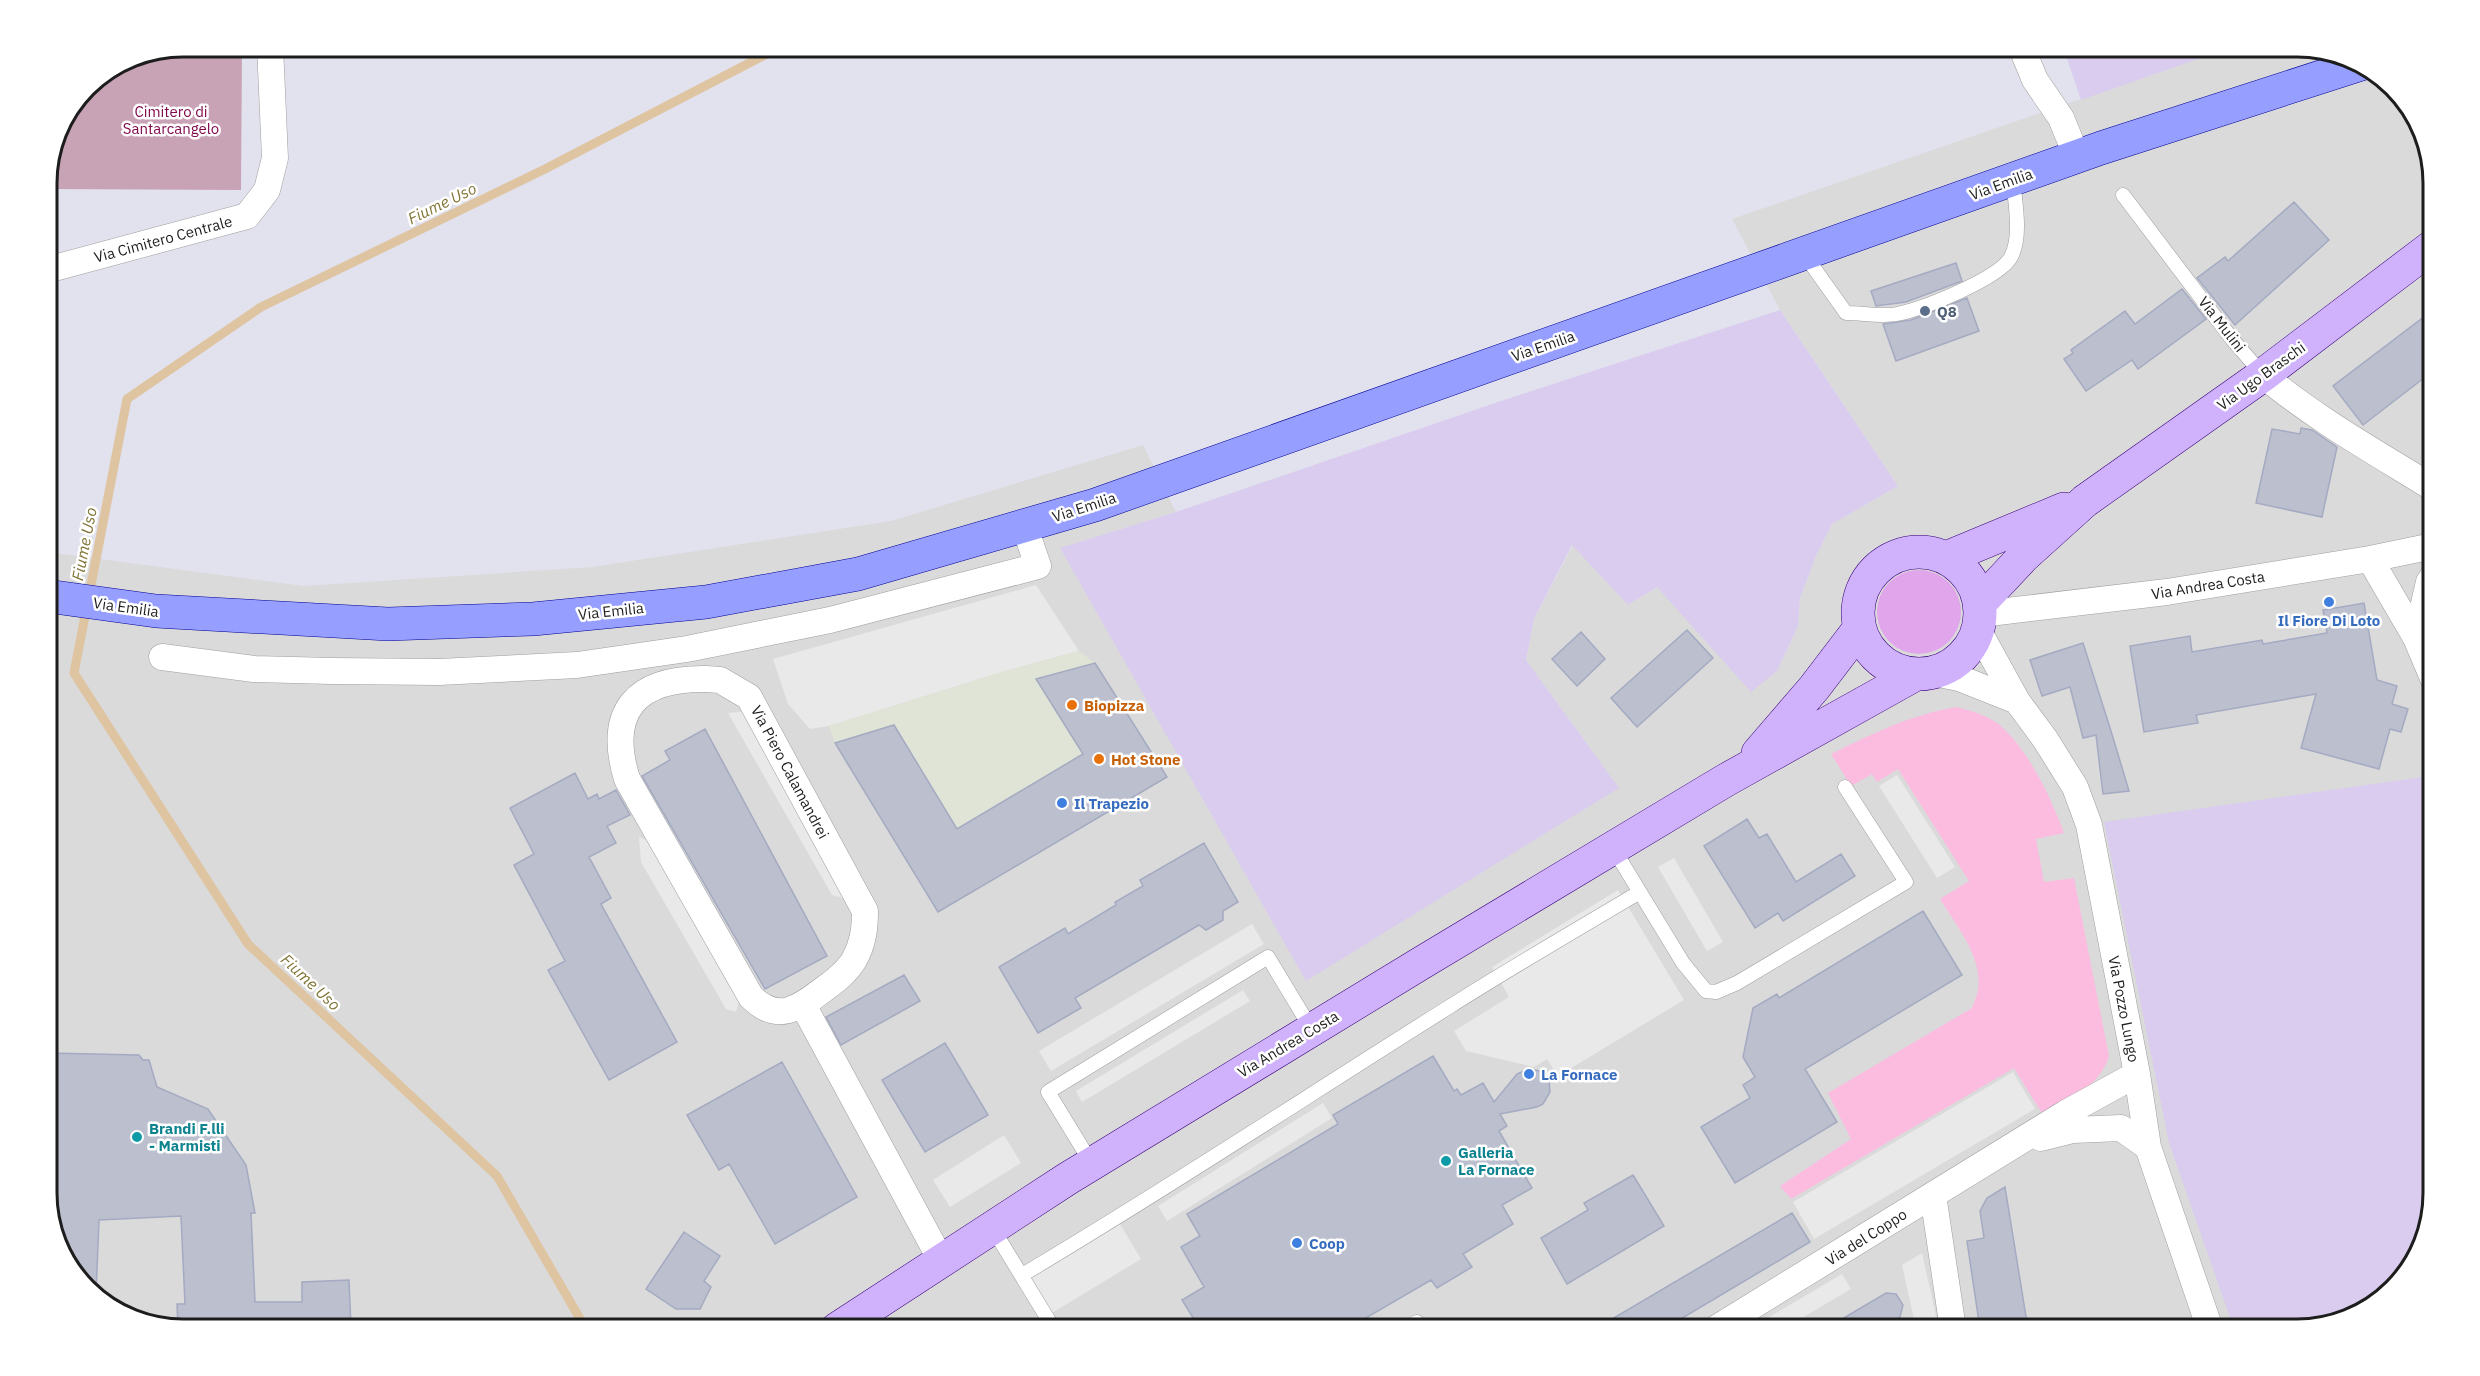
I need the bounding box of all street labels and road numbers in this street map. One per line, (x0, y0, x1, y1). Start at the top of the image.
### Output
street label: Via Emilia (1967, 164, 2035, 204)
street label: Via Cimitero Centrale (92, 211, 234, 267)
street label: Via Mulini (2194, 292, 2250, 356)
street label: Via Emilia (1509, 326, 1577, 366)
street label: Via Ugo Braschi (2213, 338, 2309, 414)
street label: Via Emilia (1050, 488, 1118, 526)
street label: Via Andrea Costa (2150, 567, 2266, 603)
street label: Via Emilia (92, 593, 160, 621)
street label: Via Emilia (577, 598, 645, 624)
street label: Via Piero Calamandrei (747, 702, 833, 842)
street label: Via Pozzo Lungo (2104, 954, 2144, 1064)
street label: Via Andrea Costa (1234, 1006, 1342, 1082)
street label: Via del Coppo (1822, 1204, 1910, 1270)

